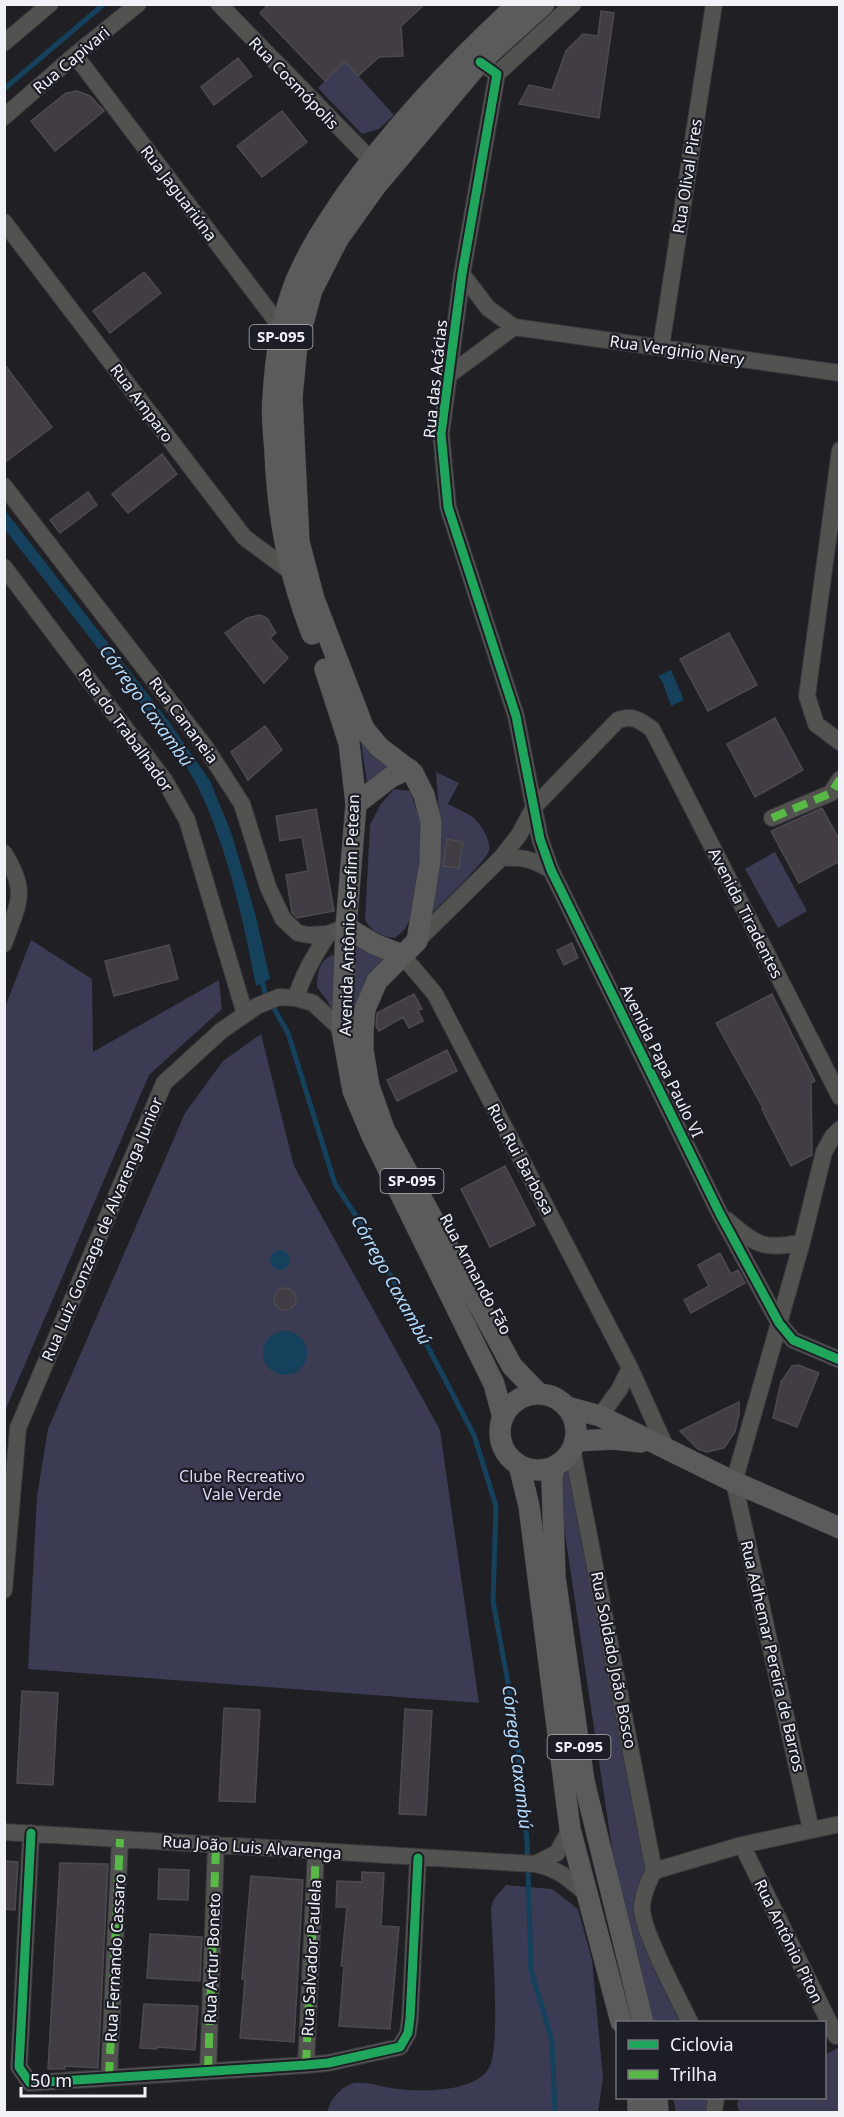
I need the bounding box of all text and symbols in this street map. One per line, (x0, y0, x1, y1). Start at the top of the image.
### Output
street label: Rua Capivari (28, 21, 114, 99)
street label: Rua Cosmópolis (244, 32, 344, 134)
street label: Rua Olival Pires (667, 117, 707, 235)
street label: Rua Jaguariúna (136, 141, 222, 245)
street label: Rua das Acácias (418, 319, 452, 439)
road number: SP-095 (250, 325, 312, 349)
street label: Rua Verginio Nery (608, 330, 746, 370)
street label: Rua Amparo (105, 359, 179, 447)
water label: Córrego Caxambú (94, 640, 199, 771)
street label: Rua do Trabalhador (74, 664, 179, 797)
street label: Rua Cananeia (144, 672, 224, 768)
street label: Avenida Antônio Serafim Petean (334, 794, 364, 1036)
street label: Avenida Tiradentes (704, 844, 788, 982)
street label: Avenida Papa Paulo VI (615, 981, 709, 1141)
street label: Rua Luiz Gonzaga de Alvarenga Junior (36, 1093, 168, 1364)
street label: Rua Rui Barbosa (482, 1099, 560, 1219)
road number: SP-095 (380, 1169, 444, 1193)
water label: Córrego Caxambú (346, 1210, 438, 1349)
street label: Rua Armando Fão (435, 1210, 517, 1338)
park label: Clube Recreativo Vale Verde (179, 1465, 305, 1505)
street label: Rua Adhemar Pereira de Barros (736, 1538, 810, 1774)
street label: Rua Soldado João Bosco (586, 1570, 642, 1750)
water label: Córrego Caxambú (497, 1683, 539, 1830)
road number: SP-095 (548, 1735, 610, 1759)
street label: Rua João Luis Alvarenga (162, 1830, 342, 1864)
street label: Rua Fernando Cassaro (100, 1873, 130, 2043)
street label: Rua Antônio Piton (749, 1875, 829, 2007)
street label: Rua Salvador Paulela (296, 1879, 326, 2037)
street label: Rua Artur Boneto (199, 1892, 225, 2024)
legend (616, 2021, 826, 2099)
text: Ciclovia (670, 2032, 734, 2056)
scale bar (21, 2060, 146, 2098)
text: Trilha (670, 2062, 717, 2086)
text: 50 m (30, 2068, 72, 2092)

